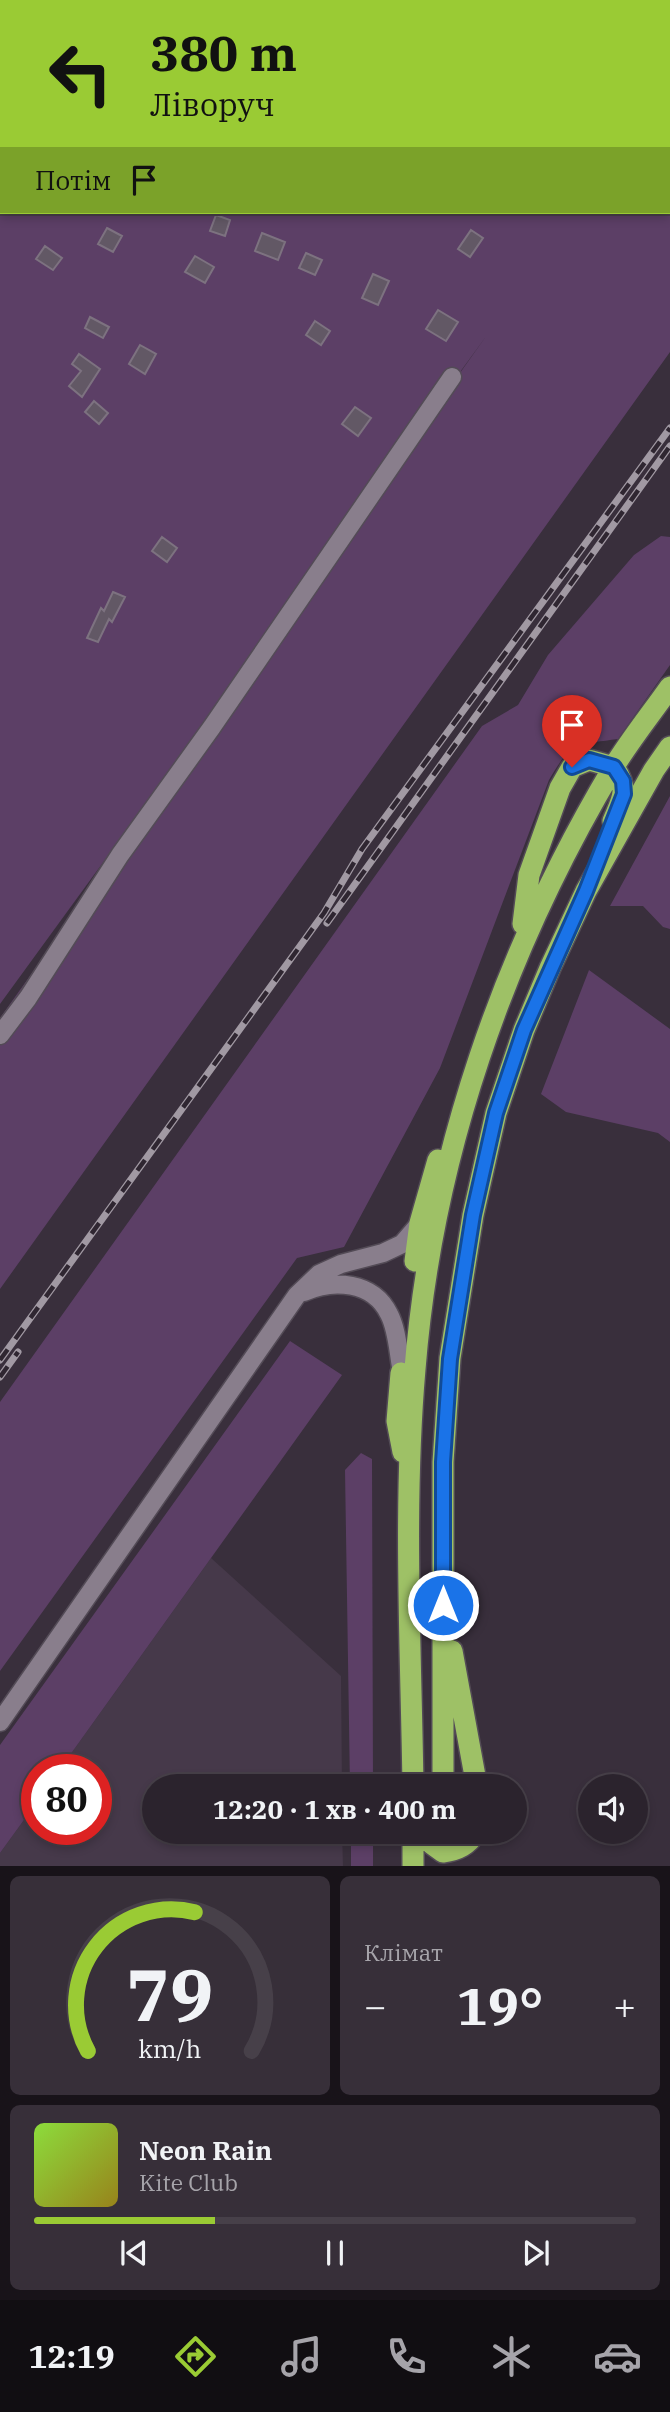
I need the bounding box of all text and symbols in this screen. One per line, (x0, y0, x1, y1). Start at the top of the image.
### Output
text: 380 m (150, 21, 297, 84)
icon: left (35, 28, 126, 119)
text: Ліворуч (150, 83, 275, 125)
icon: arrive (125, 161, 163, 199)
text: Потім (35, 163, 111, 197)
pin (542, 695, 602, 767)
icon: arrive (553, 706, 591, 744)
position arrow (406, 1568, 480, 1642)
speed limit sign: 80 (21, 1754, 112, 1845)
map controls (578, 1774, 648, 1844)
button: sound (578, 1774, 648, 1844)
text: 12:20 · 1 хв · 400 m (213, 1792, 456, 1826)
text: Клімат (364, 1937, 443, 1967)
text: 79 (126, 1947, 214, 2042)
text: 19° (457, 1972, 543, 2039)
text: − (364, 1981, 387, 2030)
text: + (613, 1981, 636, 2030)
text: km/h (138, 2032, 202, 2065)
text: Neon Rain (139, 2133, 272, 2167)
text: Kite Club (139, 2167, 238, 2197)
icon: previous (115, 2234, 153, 2272)
icon: pause (316, 2234, 354, 2272)
icon: next (517, 2234, 555, 2272)
icon: directions (171, 2332, 220, 2381)
icon: music (277, 2332, 326, 2381)
icon: phone (382, 2332, 431, 2381)
icon: climate (487, 2332, 536, 2381)
icon: car (593, 2332, 642, 2381)
text: 12:19 (28, 2335, 115, 2377)

